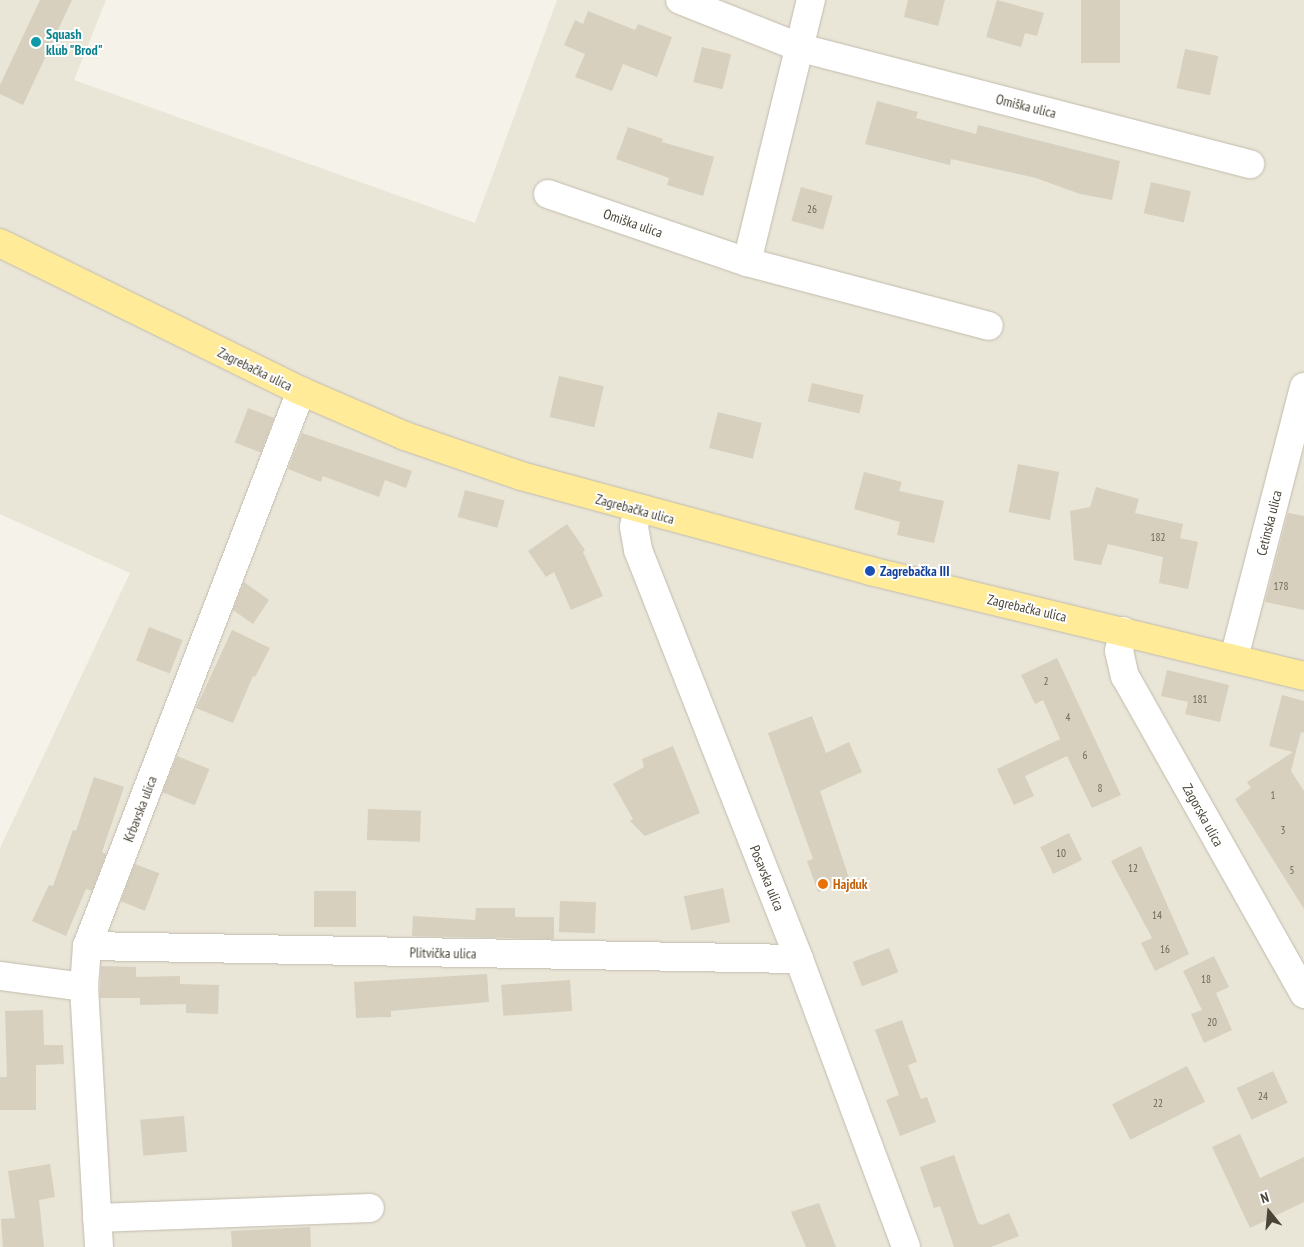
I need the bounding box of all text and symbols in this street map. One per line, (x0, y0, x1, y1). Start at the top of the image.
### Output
place label: Squash klub "Brod" (46, 26, 104, 58)
marker: Squash klub "Brod" (30, 36, 42, 48)
street label: Omiška ulica (994, 90, 1058, 122)
house number: 26 (807, 202, 817, 216)
street label: Omiška ulica (601, 205, 665, 241)
street label: Zagrebačka ulica (215, 344, 295, 394)
street label: Cetinska ulica (1253, 489, 1285, 557)
street label: Zagrebačka ulica (594, 490, 676, 528)
house number: 182 (1151, 530, 1165, 544)
place label: Zagrebačka III (880, 563, 950, 579)
marker: Zagrebačka III (864, 565, 876, 577)
house number: 178 (1274, 579, 1288, 593)
street label: Zagrebačka ulica (986, 591, 1068, 625)
house number: 2 (1044, 674, 1048, 688)
house number: 181 (1193, 692, 1207, 706)
house number: 4 (1066, 710, 1070, 724)
house number: 6 (1083, 748, 1087, 762)
street label: Krbavska ulica (120, 774, 160, 844)
house number: 8 (1098, 781, 1102, 795)
street label: Zagorska ulica (1179, 781, 1227, 849)
house number: 1 (1271, 788, 1275, 802)
house number: 3 (1281, 823, 1285, 837)
street label: Posavska ulica (746, 843, 788, 913)
house number: 10 (1056, 846, 1066, 860)
house number: 12 (1128, 861, 1138, 875)
house number: 5 (1290, 863, 1294, 877)
place label: Hajduk (833, 876, 868, 892)
marker: Hajduk (817, 878, 829, 890)
house number: 14 (1152, 908, 1162, 922)
house number: 16 (1160, 942, 1170, 956)
street label: Plitvička ulica (409, 944, 477, 962)
house number: 18 (1201, 972, 1211, 986)
house number: 20 (1207, 1015, 1217, 1029)
house number: 24 (1258, 1089, 1268, 1103)
house number: 22 (1153, 1096, 1163, 1110)
north arrow (1244, 1187, 1294, 1237)
text: N (1258, 1188, 1271, 1207)

